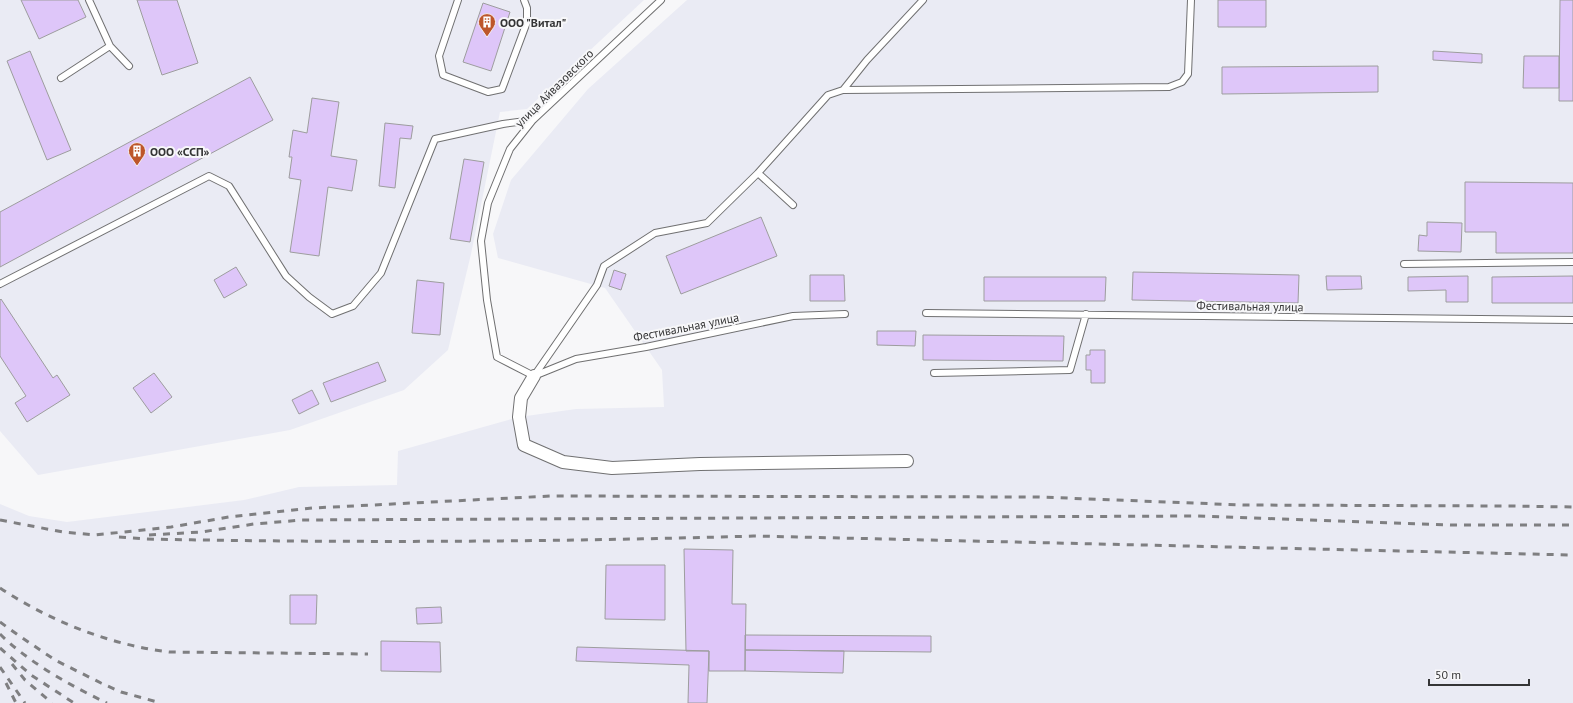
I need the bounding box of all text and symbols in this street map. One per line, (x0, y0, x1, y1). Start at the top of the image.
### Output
building icon: ООО "Витал" (477, 12, 497, 37)
place label: ООО "Витал" (500, 15, 567, 30)
street label: улица Айвазовского (512, 46, 596, 130)
building icon: ООО «ССП» (127, 141, 147, 166)
place label: ООО «ССП» (150, 144, 210, 159)
street label: Фестивальная улица (1196, 298, 1304, 314)
street label: Фестивальная улица (632, 309, 740, 345)
scale bar (1429, 661, 1529, 687)
text: 50 m (1435, 667, 1461, 682)

